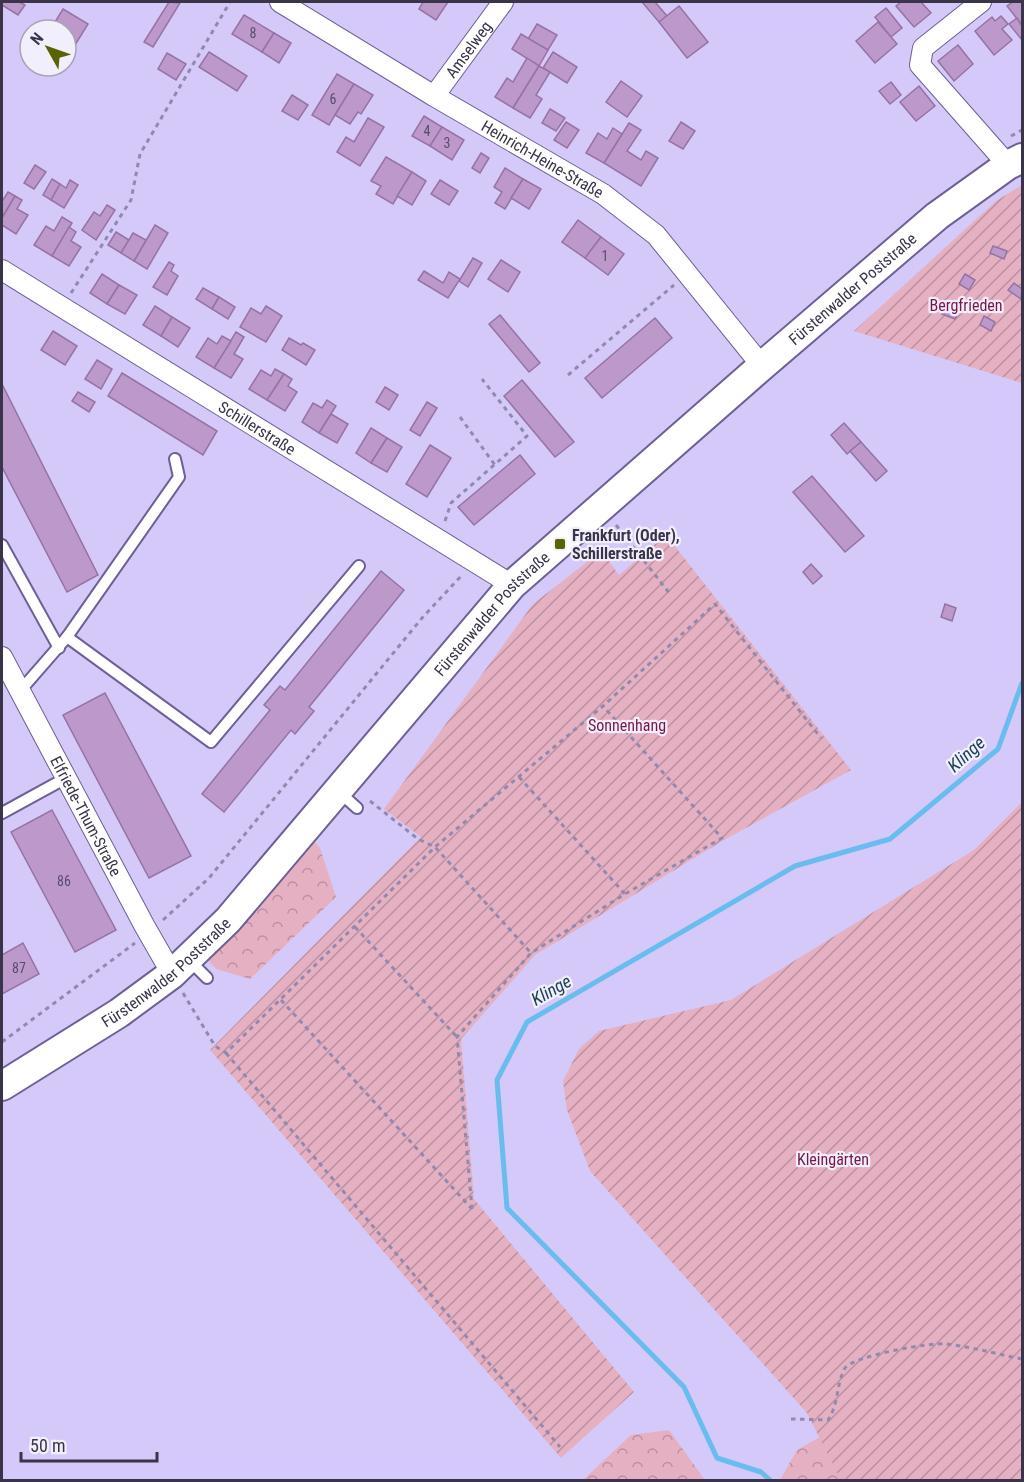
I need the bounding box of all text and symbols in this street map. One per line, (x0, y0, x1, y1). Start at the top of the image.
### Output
street label: Amselweg (441, 17, 495, 81)
north arrow (18, 18, 78, 78)
house number: 8 (250, 25, 257, 41)
text: N (26, 29, 47, 49)
house number: 6 (330, 91, 337, 107)
street label: Heinrich-Heine-Straße (478, 116, 607, 202)
house number: 4 (424, 123, 431, 139)
house number: 3 (444, 135, 450, 151)
street label: Fürstenwalder Poststraße (785, 229, 920, 349)
house number: 1 (602, 248, 608, 264)
park label: Bergfrieden (929, 296, 1003, 315)
street label: Schillerstraße (215, 397, 299, 459)
place label: Frankfurt (Oder), Schillerstraße (572, 526, 680, 563)
marker: Frankfurt (Oder), Schillerstraße (553, 537, 567, 551)
street label: Fürstenwalder Poststraße (430, 547, 553, 679)
park label: Sonnenhang (588, 716, 666, 735)
water label: Klinge (943, 732, 989, 776)
street label: Elfriede-Thum-Straße (47, 753, 126, 879)
house number: 86 (57, 873, 71, 889)
street label: Fürstenwalder Poststraße (98, 913, 234, 1031)
house number: 87 (12, 960, 26, 976)
water label: Klinge (527, 970, 575, 1010)
park label: Kleingärten (797, 1150, 869, 1169)
scale bar (21, 1425, 158, 1463)
text: 50 m (30, 1435, 65, 1456)

